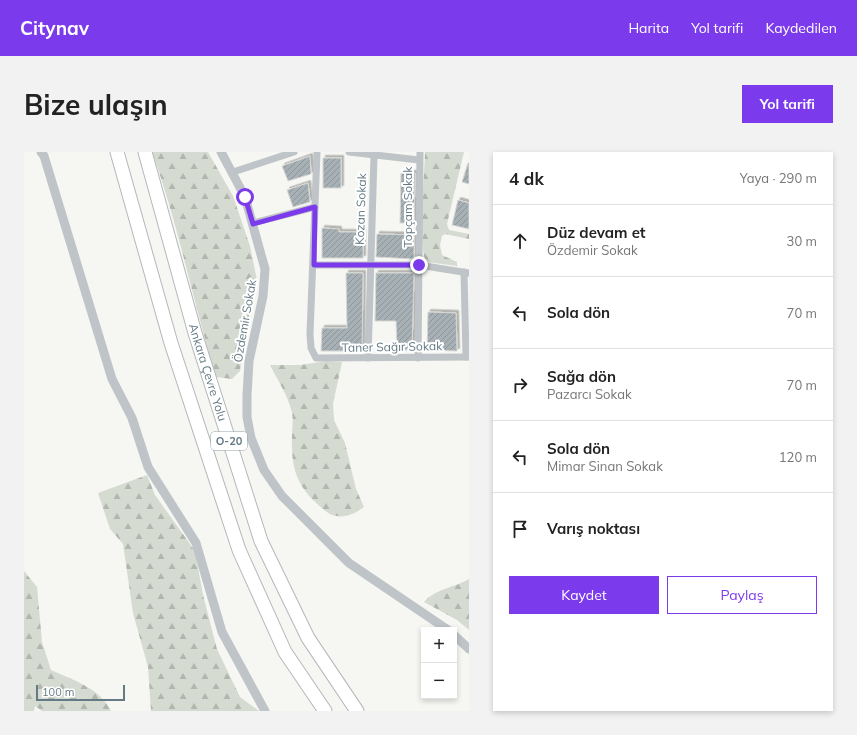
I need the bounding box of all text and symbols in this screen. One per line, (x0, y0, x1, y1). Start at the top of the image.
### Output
text: Citynav (20, 16, 89, 40)
text: Harita (628, 19, 669, 37)
text: Yol tarifi (691, 19, 743, 37)
text: Kaydedilen (765, 19, 837, 37)
button: Yol tarifi (742, 85, 833, 123)
text: Bize ulaşın (24, 87, 168, 122)
street label: Topçam Sokak (400, 166, 415, 247)
text: 4 dk (509, 168, 544, 189)
text: Yaya · 290 m (740, 170, 817, 186)
street label: Kozan Sokak (352, 172, 369, 245)
route start (236, 188, 254, 206)
text: Düz devam et (547, 223, 646, 242)
icon: ahead (509, 230, 531, 252)
text: 30 m (787, 233, 817, 249)
text: Özdemir Sokak (547, 242, 638, 258)
route end (410, 256, 428, 274)
street label: Özdemir Sokak (230, 278, 259, 363)
icon: left (509, 302, 531, 324)
text: Sola dön (547, 303, 610, 322)
text: 70 m (787, 305, 817, 321)
street label: Ankara Çevre Yolu (186, 322, 230, 423)
street label: Taner Sağır Sokak (342, 338, 443, 355)
text: Sağa dön (547, 367, 616, 386)
icon: right (509, 374, 531, 396)
text: 70 m (787, 377, 817, 393)
text: Pazarcı Sokak (547, 386, 632, 402)
road number: O-20 (211, 432, 247, 450)
text: Sola dön (547, 439, 610, 458)
icon: left (509, 446, 531, 468)
text: 120 m (779, 449, 817, 465)
text: Mimar Sinan Sokak (547, 458, 663, 474)
icon: arrive (509, 518, 531, 540)
text: Varış noktası (547, 519, 640, 538)
button: Kaydet (509, 576, 659, 614)
button: Paylaş (667, 576, 817, 614)
map controls (421, 627, 457, 699)
button: + (421, 627, 457, 663)
button: − (421, 663, 457, 699)
scale bar (36, 683, 125, 702)
text: 100 m (42, 685, 74, 699)

